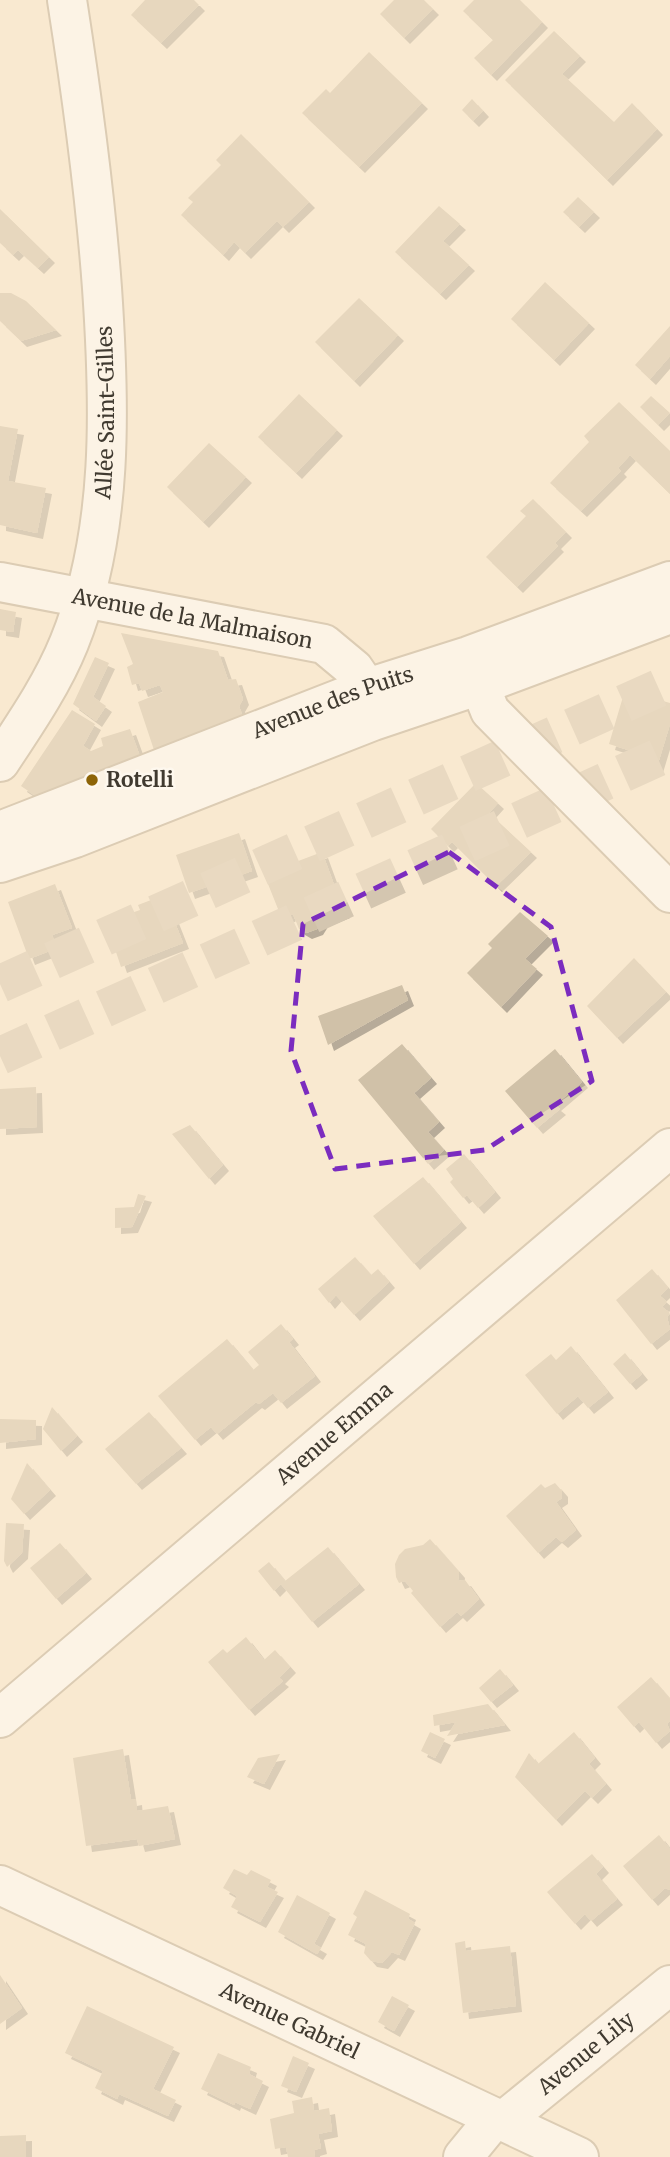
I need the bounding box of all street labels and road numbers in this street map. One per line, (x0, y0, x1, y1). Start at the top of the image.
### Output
street label: Allée Saint-Gilles (89, 325, 120, 501)
street label: Avenue de la Malmaison (69, 582, 315, 655)
street label: Avenue des Puits (248, 660, 417, 745)
street label: Avenue Emma (269, 1376, 398, 1491)
street label: Avenue Gabriel (215, 1976, 364, 2065)
street label: Avenue Lily (531, 2005, 640, 2101)

